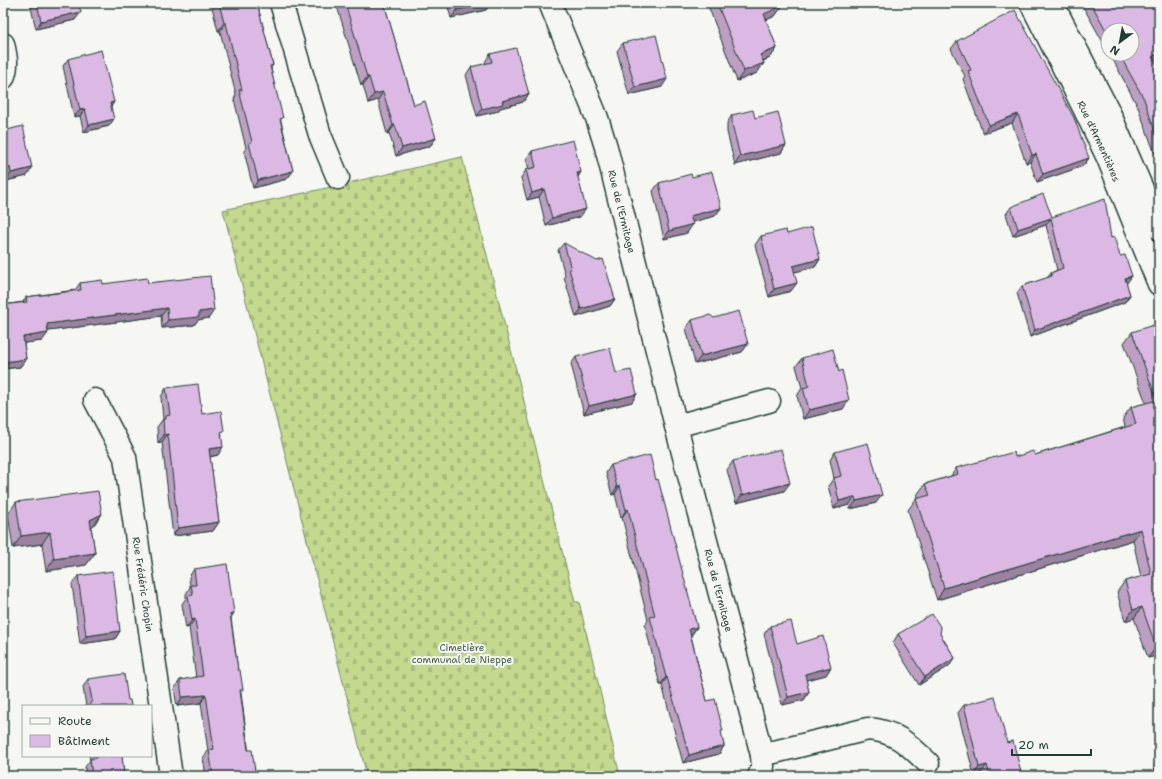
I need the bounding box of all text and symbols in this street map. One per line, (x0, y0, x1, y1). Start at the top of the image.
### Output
north arrow (1100, 22, 1140, 62)
text: N (1107, 41, 1123, 59)
street label: Rue d'Armentières (1075, 98, 1123, 184)
street label: Rue de l'Ermitage (605, 168, 639, 255)
street label: Rue Frédéric Chopin (130, 536, 157, 633)
street label: Rue de l'Ermitage (702, 547, 736, 633)
park label: Cimetière communal de Nieppe (412, 641, 513, 666)
legend (22, 705, 152, 757)
text: Route (58, 713, 92, 729)
scale bar (1012, 731, 1091, 757)
text: Bâtiment (58, 733, 110, 749)
text: 20 m (1018, 737, 1049, 753)

